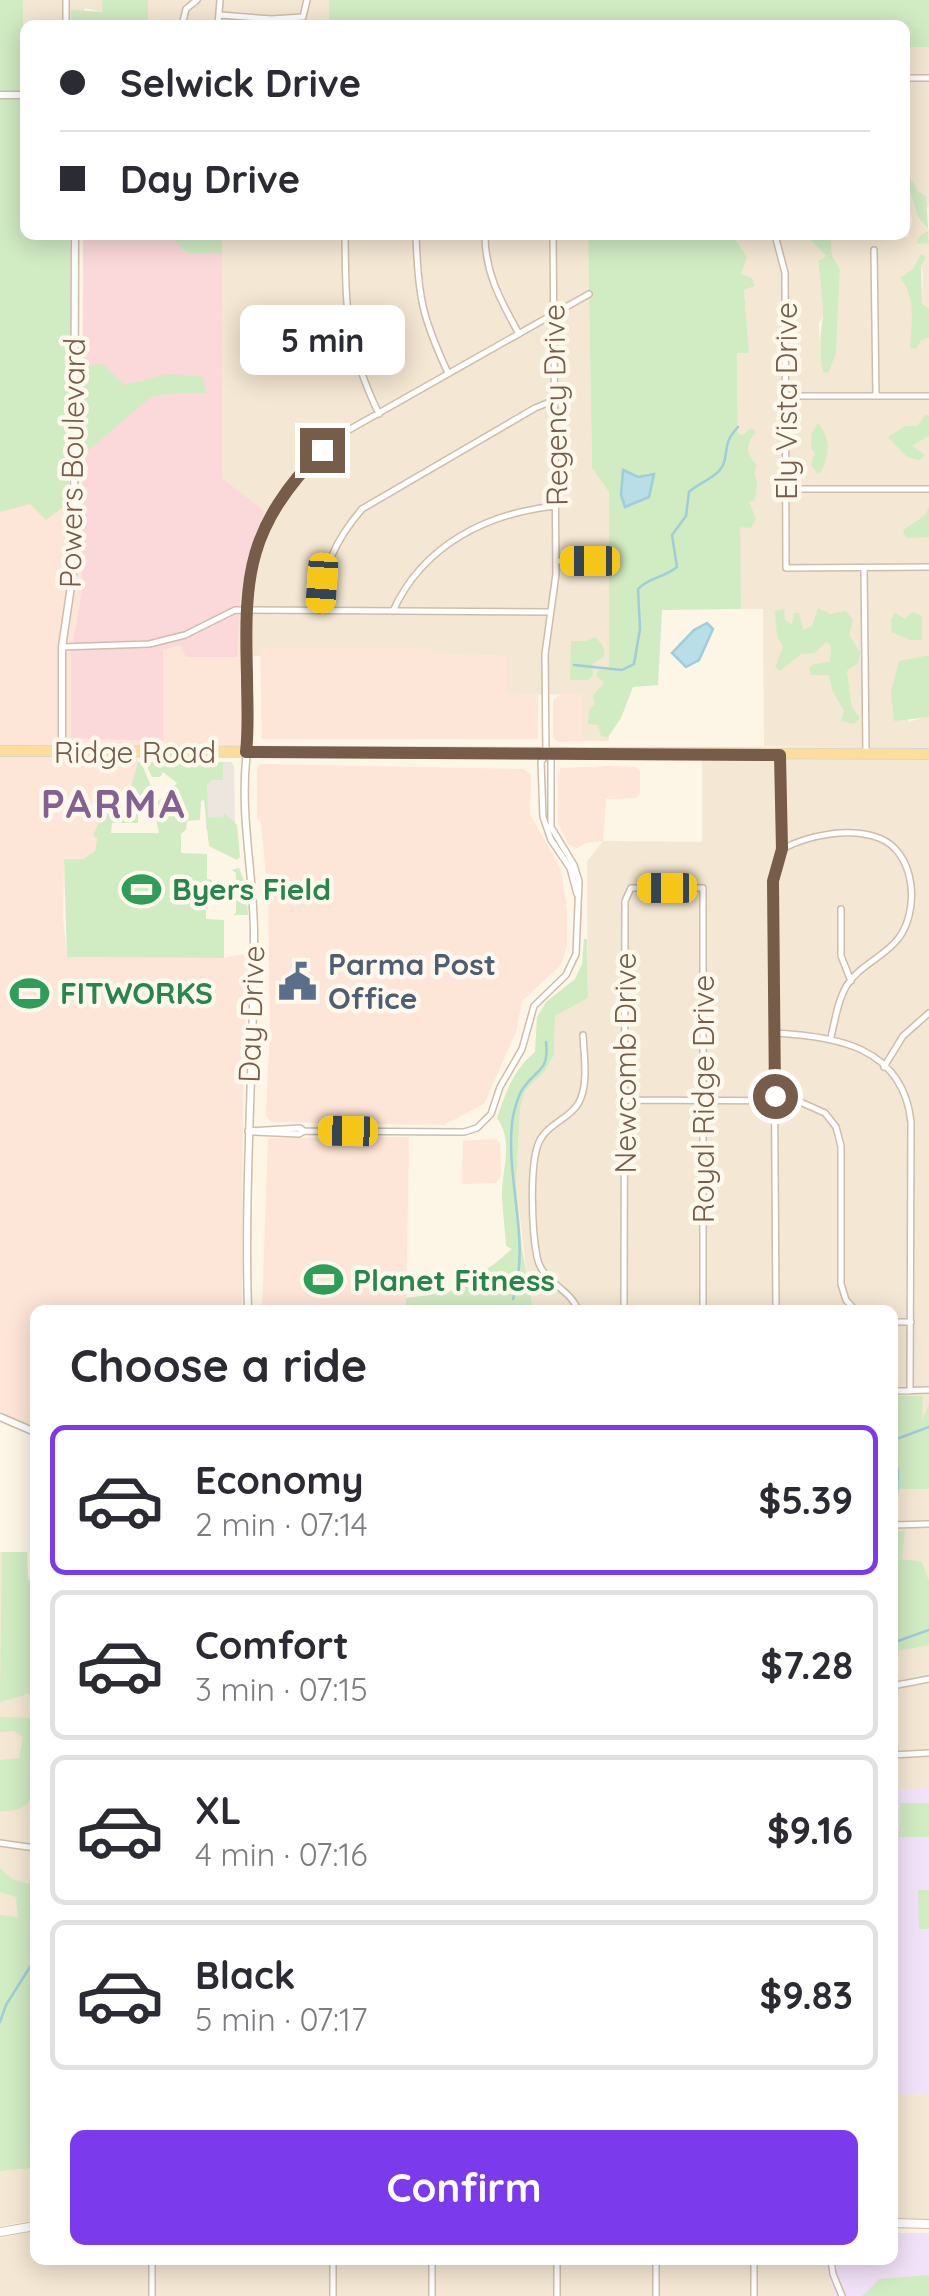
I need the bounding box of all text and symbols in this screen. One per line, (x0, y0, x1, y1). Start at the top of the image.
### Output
text: Selwick Drive (120, 59, 361, 107)
text: Day Drive (120, 155, 300, 203)
street label: Ely Vista Drive (767, 302, 805, 500)
street label: Regency Drive (534, 304, 576, 506)
callout: 5 min (240, 305, 404, 375)
text: 5 min (281, 320, 364, 360)
street label: Powers Boulevard (51, 338, 93, 588)
route end (300, 428, 345, 473)
car (560, 546, 620, 576)
car (305, 552, 339, 614)
street label: Ridge Road (54, 733, 216, 771)
district label: PARMA (41, 778, 187, 828)
sports icon: Byers Field (121, 868, 163, 910)
place label: Byers Field (172, 870, 331, 908)
car (637, 873, 697, 903)
street label: Day Drive (230, 945, 272, 1083)
place label: Parma Post Office (328, 945, 496, 1017)
street label: Newcomb Drive (606, 953, 644, 1173)
public building icon: Parma Post Office (277, 960, 319, 1002)
sports icon: FITWORKS (9, 972, 51, 1014)
place label: FITWORKS (60, 974, 213, 1012)
street label: Royal Ridge Drive (684, 975, 722, 1223)
route start (753, 1074, 798, 1119)
car (318, 1115, 378, 1147)
sports icon: Planet Fitness (302, 1259, 344, 1301)
place label: Planet Fitness (353, 1261, 555, 1299)
text: Choose a ride (70, 1337, 367, 1393)
icon: car (75, 1455, 165, 1545)
text: Economy (195, 1456, 364, 1504)
text: $5.39 (758, 1476, 853, 1524)
text: 2 min · 07:14 (195, 1504, 368, 1544)
icon: car (75, 1620, 165, 1710)
text: Comfort (195, 1621, 349, 1669)
text: $7.28 (760, 1641, 853, 1689)
text: 3 min · 07:15 (195, 1669, 368, 1709)
icon: car (75, 1785, 165, 1875)
text: XL (195, 1786, 241, 1834)
text: $9.16 (767, 1806, 853, 1854)
text: 4 min · 07:16 (195, 1834, 368, 1874)
icon: car (75, 1950, 165, 2040)
text: Black (195, 1951, 295, 1999)
text: $9.83 (760, 1971, 853, 2019)
text: 5 min · 07:17 (195, 1999, 367, 2039)
button: Confirm (70, 2130, 858, 2245)

